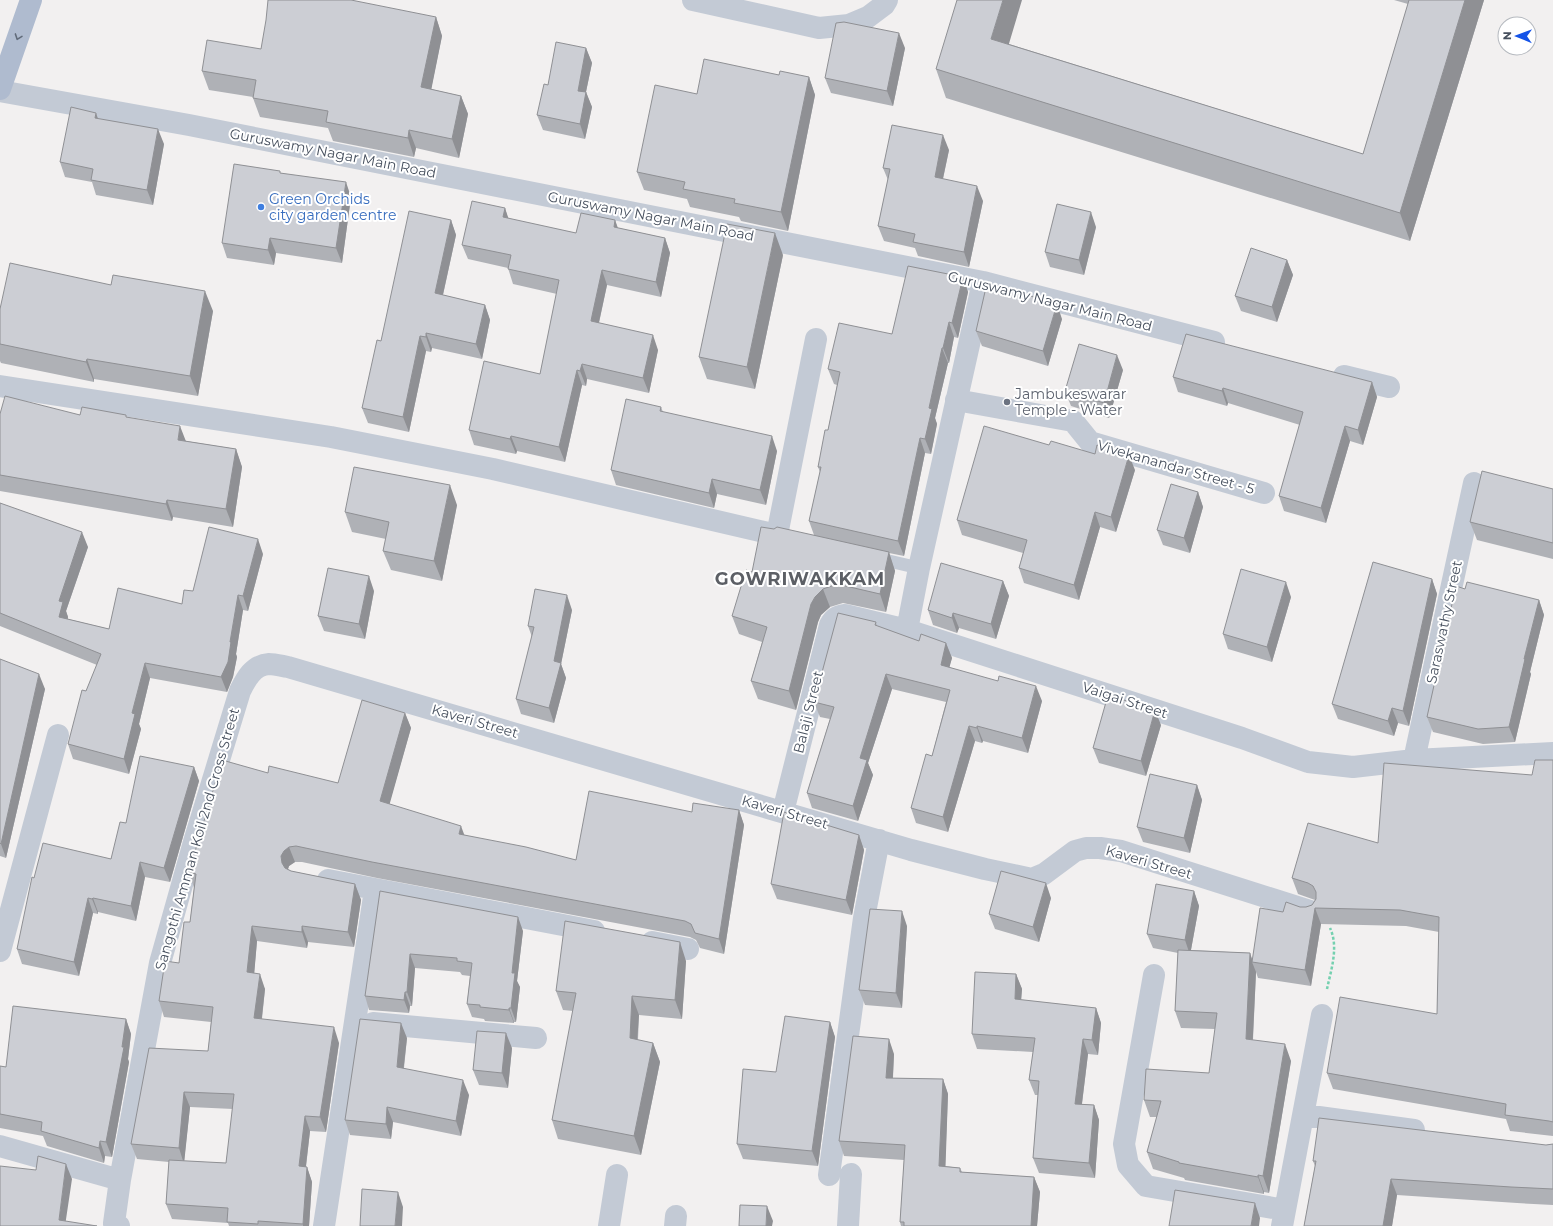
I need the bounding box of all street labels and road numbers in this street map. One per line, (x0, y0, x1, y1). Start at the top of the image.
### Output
street label: Guruswamy Nagar Main Road (228, 124, 438, 182)
street label: Guruswamy Nagar Main Road (546, 187, 756, 245)
street label: Guruswamy Nagar Main Road (946, 267, 1154, 335)
street label: Vivekanandar Street - 5 (1095, 436, 1257, 498)
street label: Saraswathy Street (1422, 558, 1466, 685)
street label: Balaji Street (789, 669, 827, 755)
street label: Vaigai Street (1080, 678, 1170, 722)
street label: Kaveri Street (430, 700, 521, 742)
street label: Sangothi Amman Koil 2nd Cross Street (151, 705, 243, 972)
street label: Kaveri Street (740, 791, 831, 833)
street label: Kaveri Street (1104, 841, 1195, 883)

